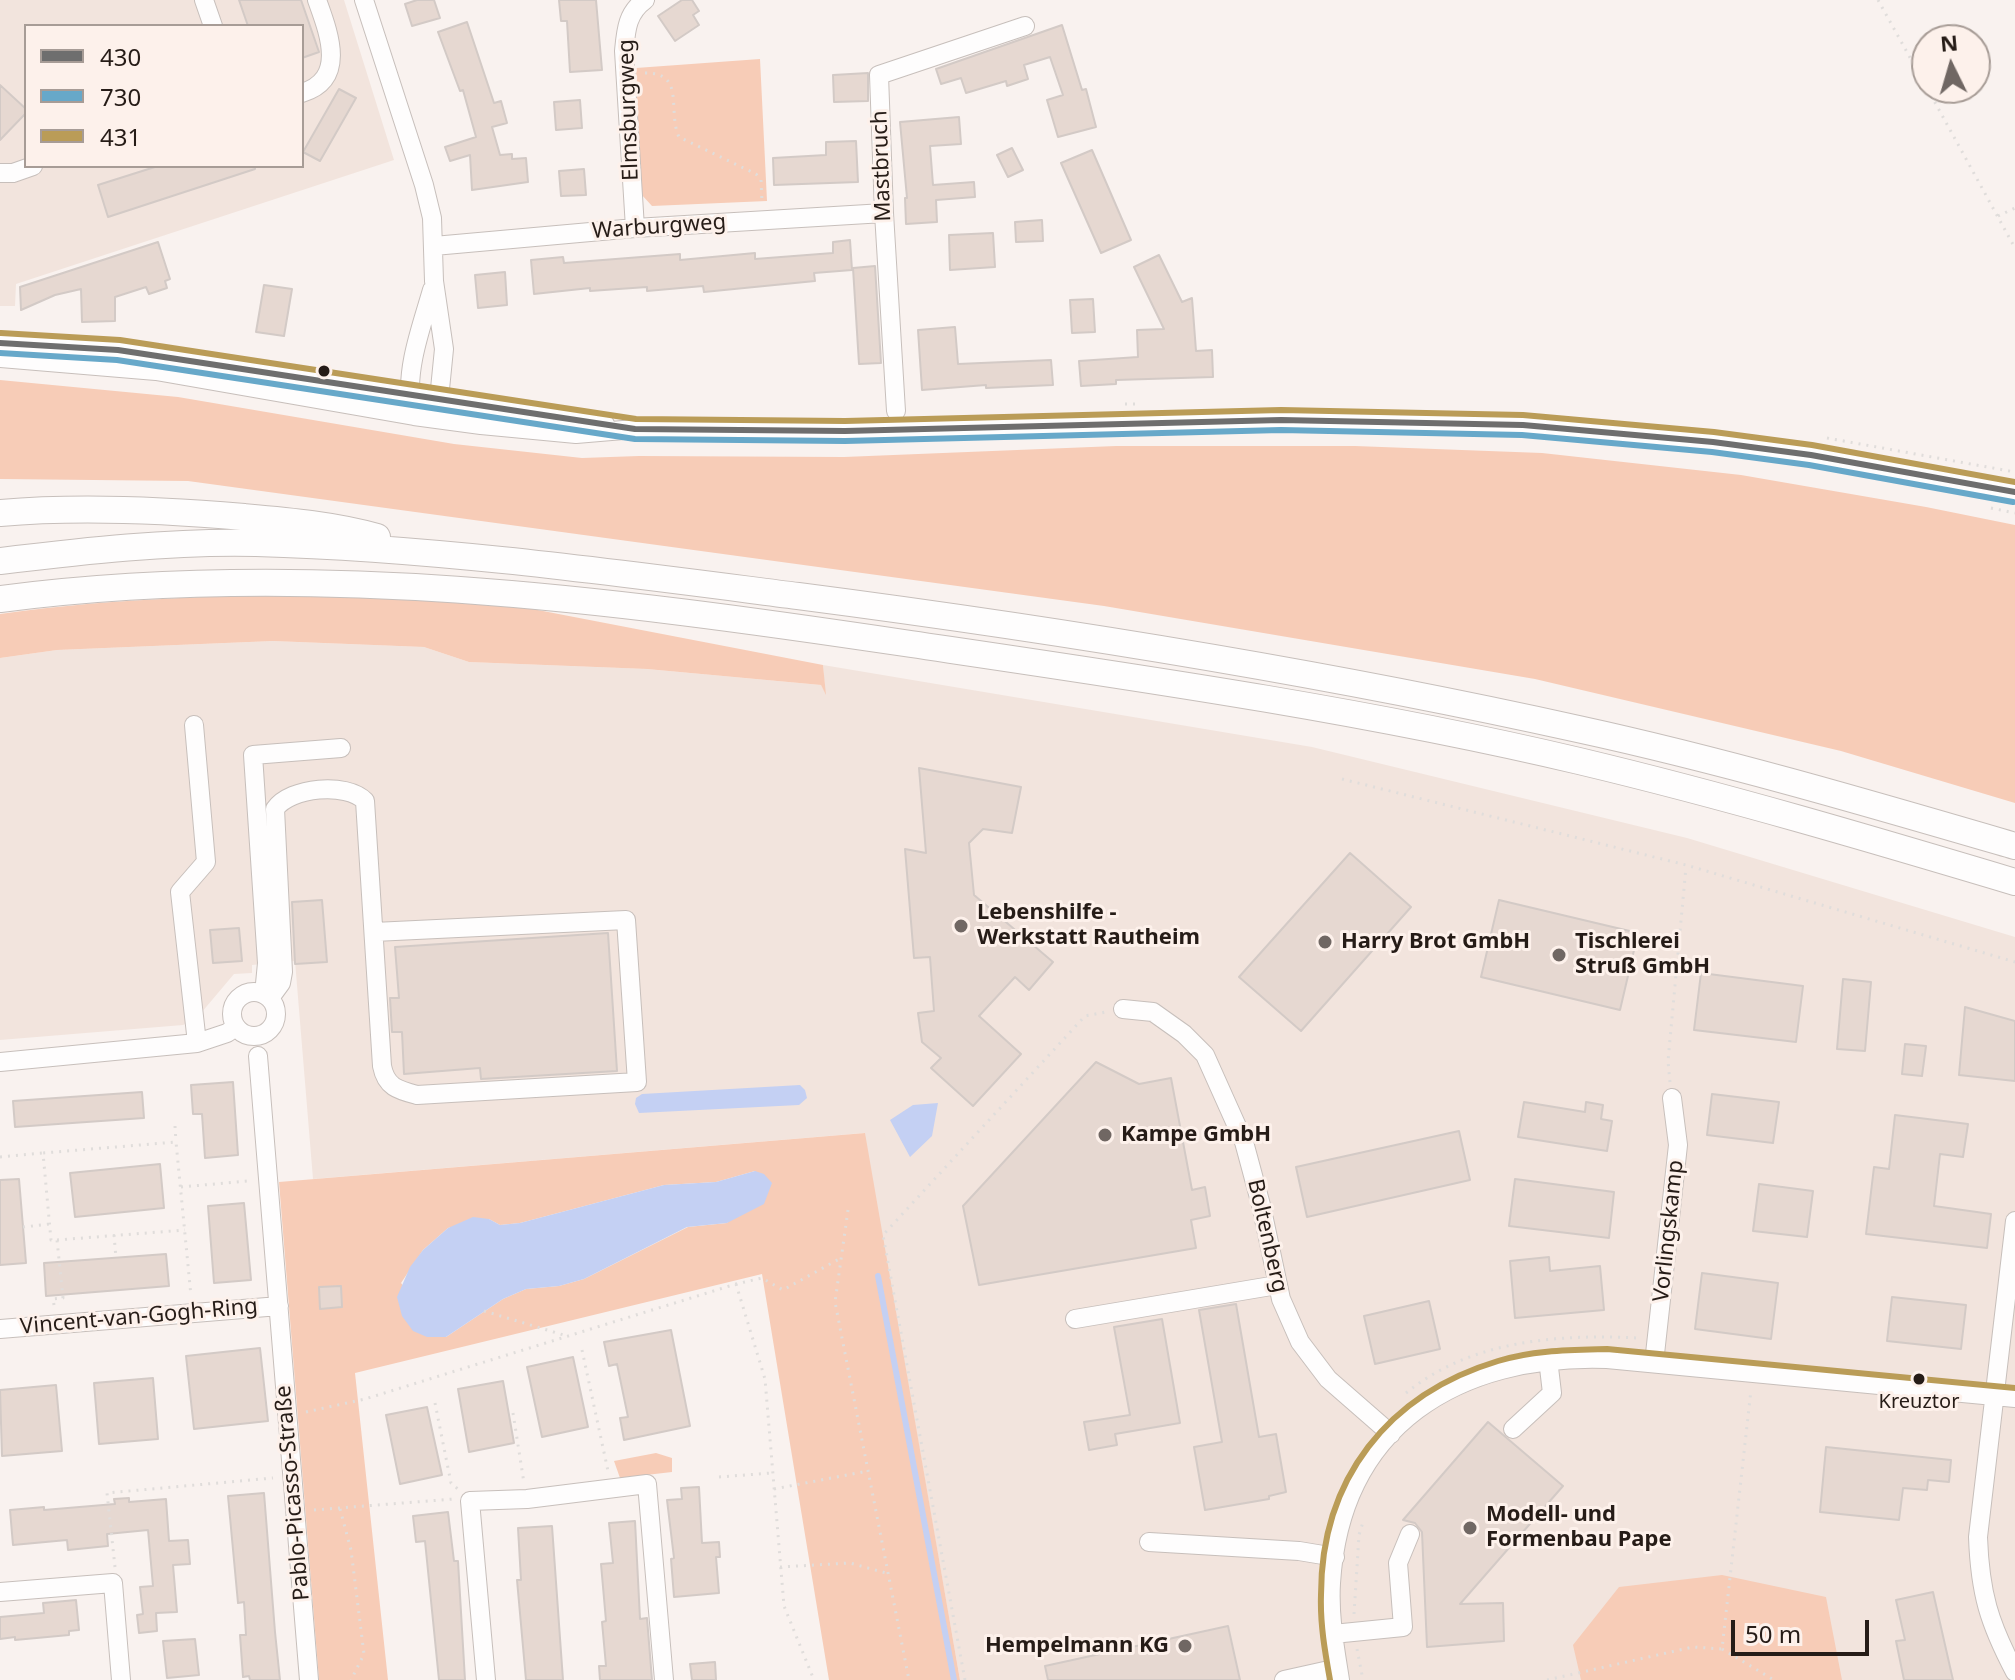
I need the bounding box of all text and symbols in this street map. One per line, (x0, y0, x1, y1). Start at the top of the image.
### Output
legend (24, 24, 304, 168)
north arrow (1911, 24, 1991, 104)
text: N (1939, 26, 1959, 58)
street label: Elmsburgweg (613, 39, 645, 181)
text: 430 (100, 40, 141, 73)
text: 730 (100, 80, 141, 113)
street label: Mastbruch (867, 110, 897, 222)
text: 431 (100, 120, 141, 153)
street label: Warburgweg (591, 209, 727, 245)
unlabelled marker (316, 363, 332, 379)
place label: Lebenshilfe - Werkstatt Rautheim (977, 900, 1200, 952)
marker: Lebenshilfe - Werkstatt Rautheim (952, 917, 970, 935)
place label: Harry Brot GmbH (1341, 929, 1530, 955)
place label: Tischlerei Struß GmbH (1575, 929, 1710, 980)
marker: Harry Brot GmbH (1316, 933, 1334, 951)
marker: Tischlerei Struß GmbH (1550, 946, 1568, 964)
place label: Kampe GmbH (1121, 1122, 1271, 1148)
marker: Kampe GmbH (1096, 1126, 1114, 1144)
street label: Vorlingskamp (1648, 1159, 1690, 1303)
street label: Boltenberg (1241, 1177, 1293, 1295)
street label: Vincent-van-Gogh-Ring (19, 1293, 259, 1341)
marker: Kreuztor (1911, 1371, 1927, 1387)
street label: Pablo-Picasso-Straße (270, 1384, 316, 1602)
place label: Kreuztor (1879, 1390, 1959, 1414)
place label: Modell- und Formenbau Pape (1486, 1502, 1672, 1554)
marker: Modell- und Formenbau Pape (1461, 1519, 1479, 1537)
scale bar (1735, 1604, 1873, 1654)
text: 50 m (1745, 1617, 1801, 1650)
place label: Hempelmann KG (985, 1633, 1169, 1659)
marker: Hempelmann KG (1176, 1637, 1194, 1655)

